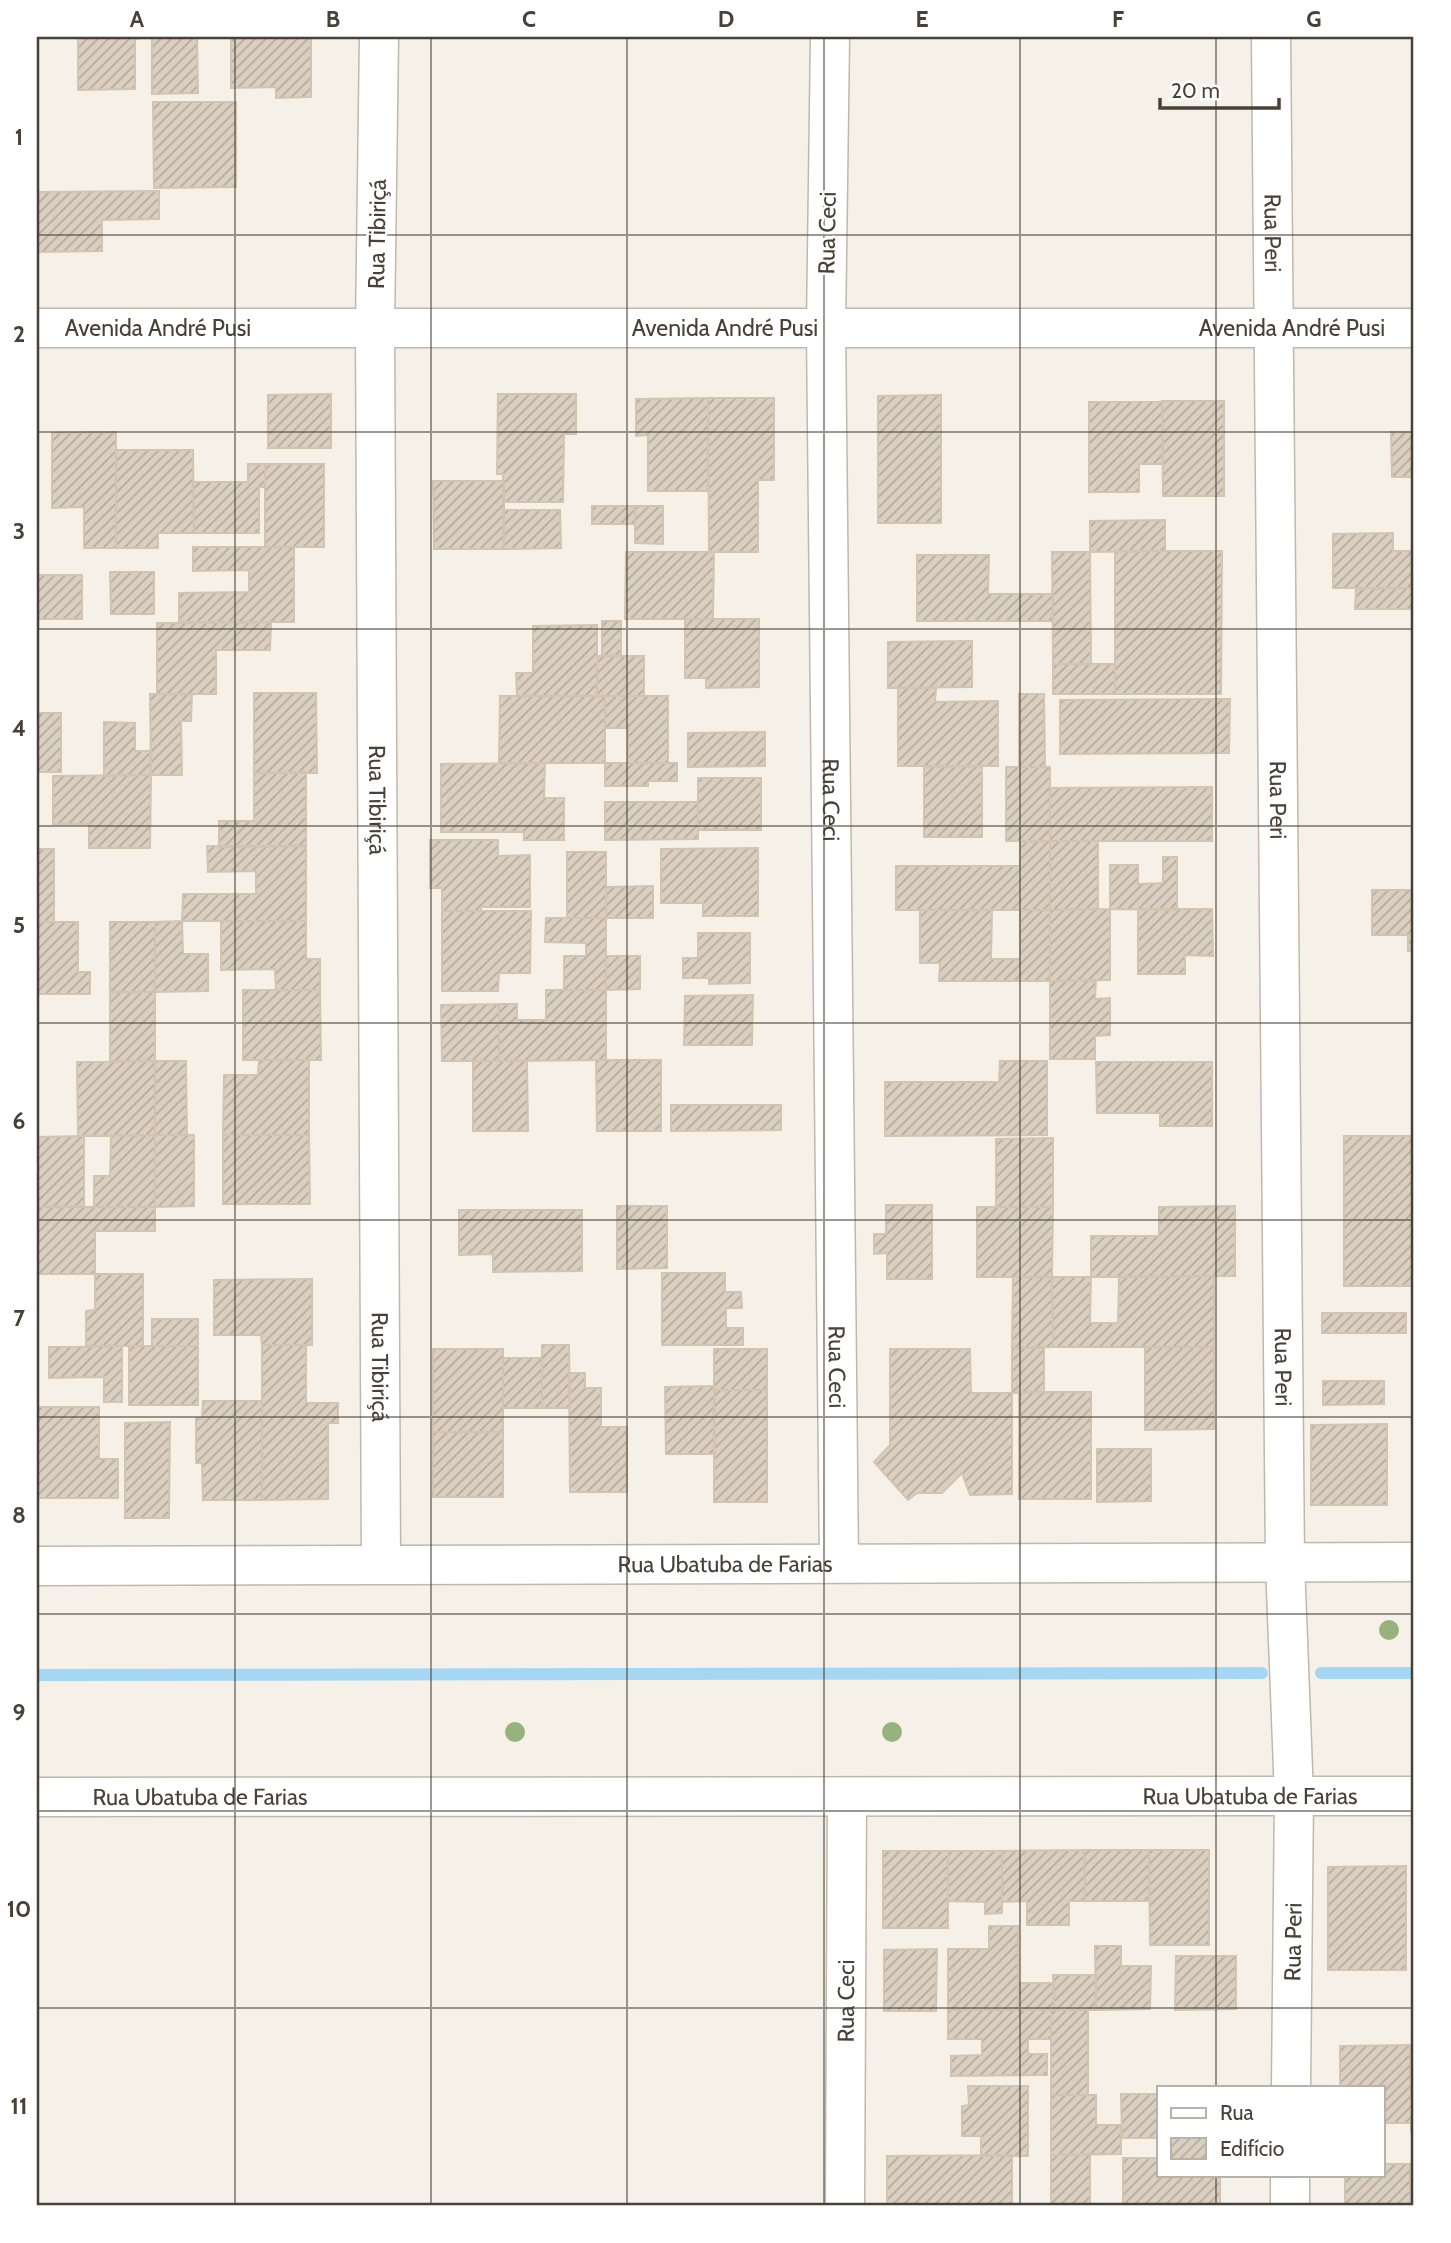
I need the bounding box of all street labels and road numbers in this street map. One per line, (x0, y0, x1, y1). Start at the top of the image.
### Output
street label: Rua Tibiriçá (362, 179, 392, 289)
street label: Rua Ceci (812, 191, 842, 275)
street label: Rua Peri (1258, 194, 1287, 272)
street label: Avenida André Pusi (65, 314, 251, 342)
street label: Avenida André Pusi (632, 314, 818, 342)
street label: Avenida André Pusi (1199, 314, 1385, 342)
street label: Rua Tibiriçá (363, 745, 392, 855)
street label: Rua Ceci (817, 758, 845, 842)
street label: Rua Peri (1264, 760, 1292, 839)
street label: Rua Tibiriçá (366, 1312, 394, 1422)
street label: Rua Ceci (823, 1325, 851, 1408)
street label: Rua Peri (1269, 1327, 1298, 1406)
street label: Rua Ubatuba de Farias (617, 1550, 833, 1578)
street label: Rua Ubatuba de Farias (1143, 1782, 1357, 1810)
street label: Rua Ubatuba de Farias (93, 1783, 307, 1811)
street label: Rua Peri (1278, 1902, 1308, 1982)
street label: Rua Ceci (832, 1959, 860, 2043)

